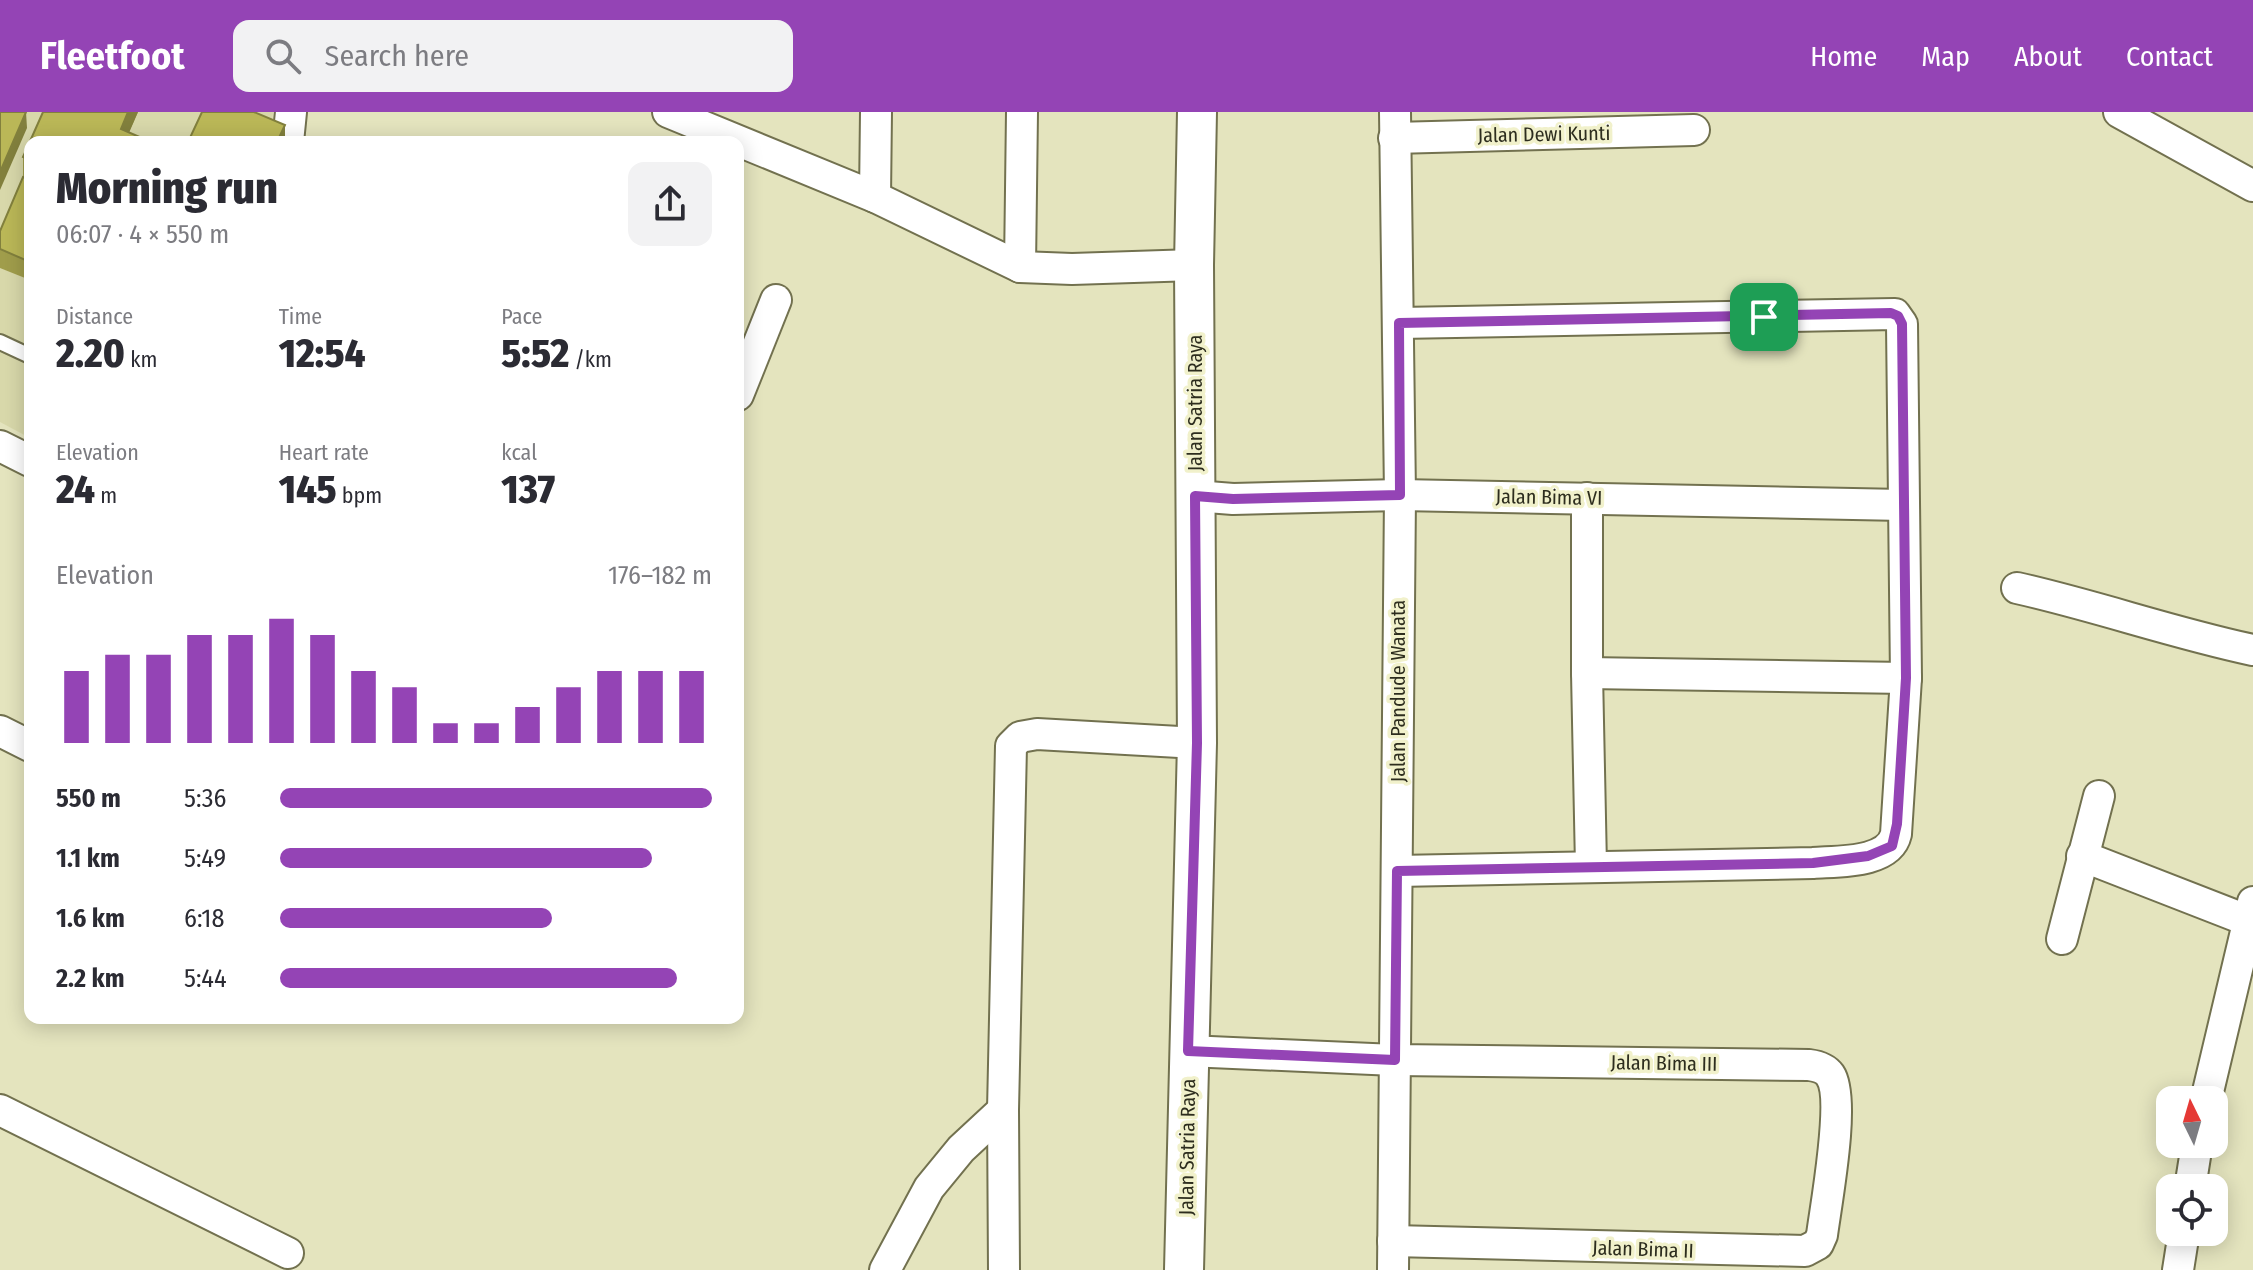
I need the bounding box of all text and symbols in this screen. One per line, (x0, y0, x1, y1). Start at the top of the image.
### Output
search box (233, 20, 793, 92)
text: Fleetfoot (40, 33, 185, 79)
icon: search (261, 34, 305, 78)
text: Search here (325, 38, 469, 74)
text: Home (1810, 40, 1877, 73)
text: Map (1921, 40, 1970, 73)
text: About (2014, 40, 2082, 73)
text: Contact (2126, 40, 2213, 73)
street label: Jalan Dewi Kunti (1477, 121, 1611, 147)
text: Morning run (56, 162, 278, 215)
button: share (628, 162, 712, 246)
text: 06:07 · 4 × 550 m (56, 219, 229, 250)
pin (1730, 283, 1798, 351)
icon: arrive (1742, 295, 1786, 339)
text: Distance (56, 303, 133, 330)
text: Time (279, 303, 322, 330)
text: Pace (501, 303, 542, 330)
text: 2.20 (56, 330, 125, 378)
text: 12:54 (279, 330, 365, 378)
text: 5:52 (501, 330, 569, 378)
street label: Jalan Satria Raya (1183, 335, 1207, 471)
text: km (125, 346, 157, 373)
text: /km (569, 346, 612, 373)
text: Elevation (56, 439, 139, 466)
text: Heart rate (279, 439, 369, 466)
text: kcal (501, 439, 537, 466)
text: 24 (56, 466, 95, 514)
text: 145 (279, 466, 337, 514)
text: 137 (501, 466, 555, 514)
text: m (95, 482, 117, 509)
text: bpm (337, 482, 382, 509)
street label: Jalan Bima VI (1496, 484, 1602, 510)
text: Elevation (56, 560, 154, 591)
text: 176–182 m (608, 560, 712, 591)
street label: Jalan Pandude Wanata (1386, 600, 1410, 782)
text: 550 m (56, 783, 121, 814)
text: 5:36 (184, 783, 226, 814)
text: 1.1 km (56, 843, 120, 874)
text: 5:49 (184, 843, 226, 874)
text: 1.6 km (56, 903, 125, 934)
text: 6:18 (184, 903, 224, 934)
text: 2.2 km (56, 963, 125, 994)
text: 5:44 (184, 963, 226, 994)
street label: Jalan Bima III (1610, 1050, 1718, 1076)
street label: Jalan Satria Raya (1174, 1078, 1200, 1216)
north arrow (2156, 1086, 2228, 1158)
map controls (2156, 1086, 2228, 1246)
button: locate (2156, 1174, 2228, 1246)
street label: Jalan Bima II (1592, 1235, 1694, 1263)

